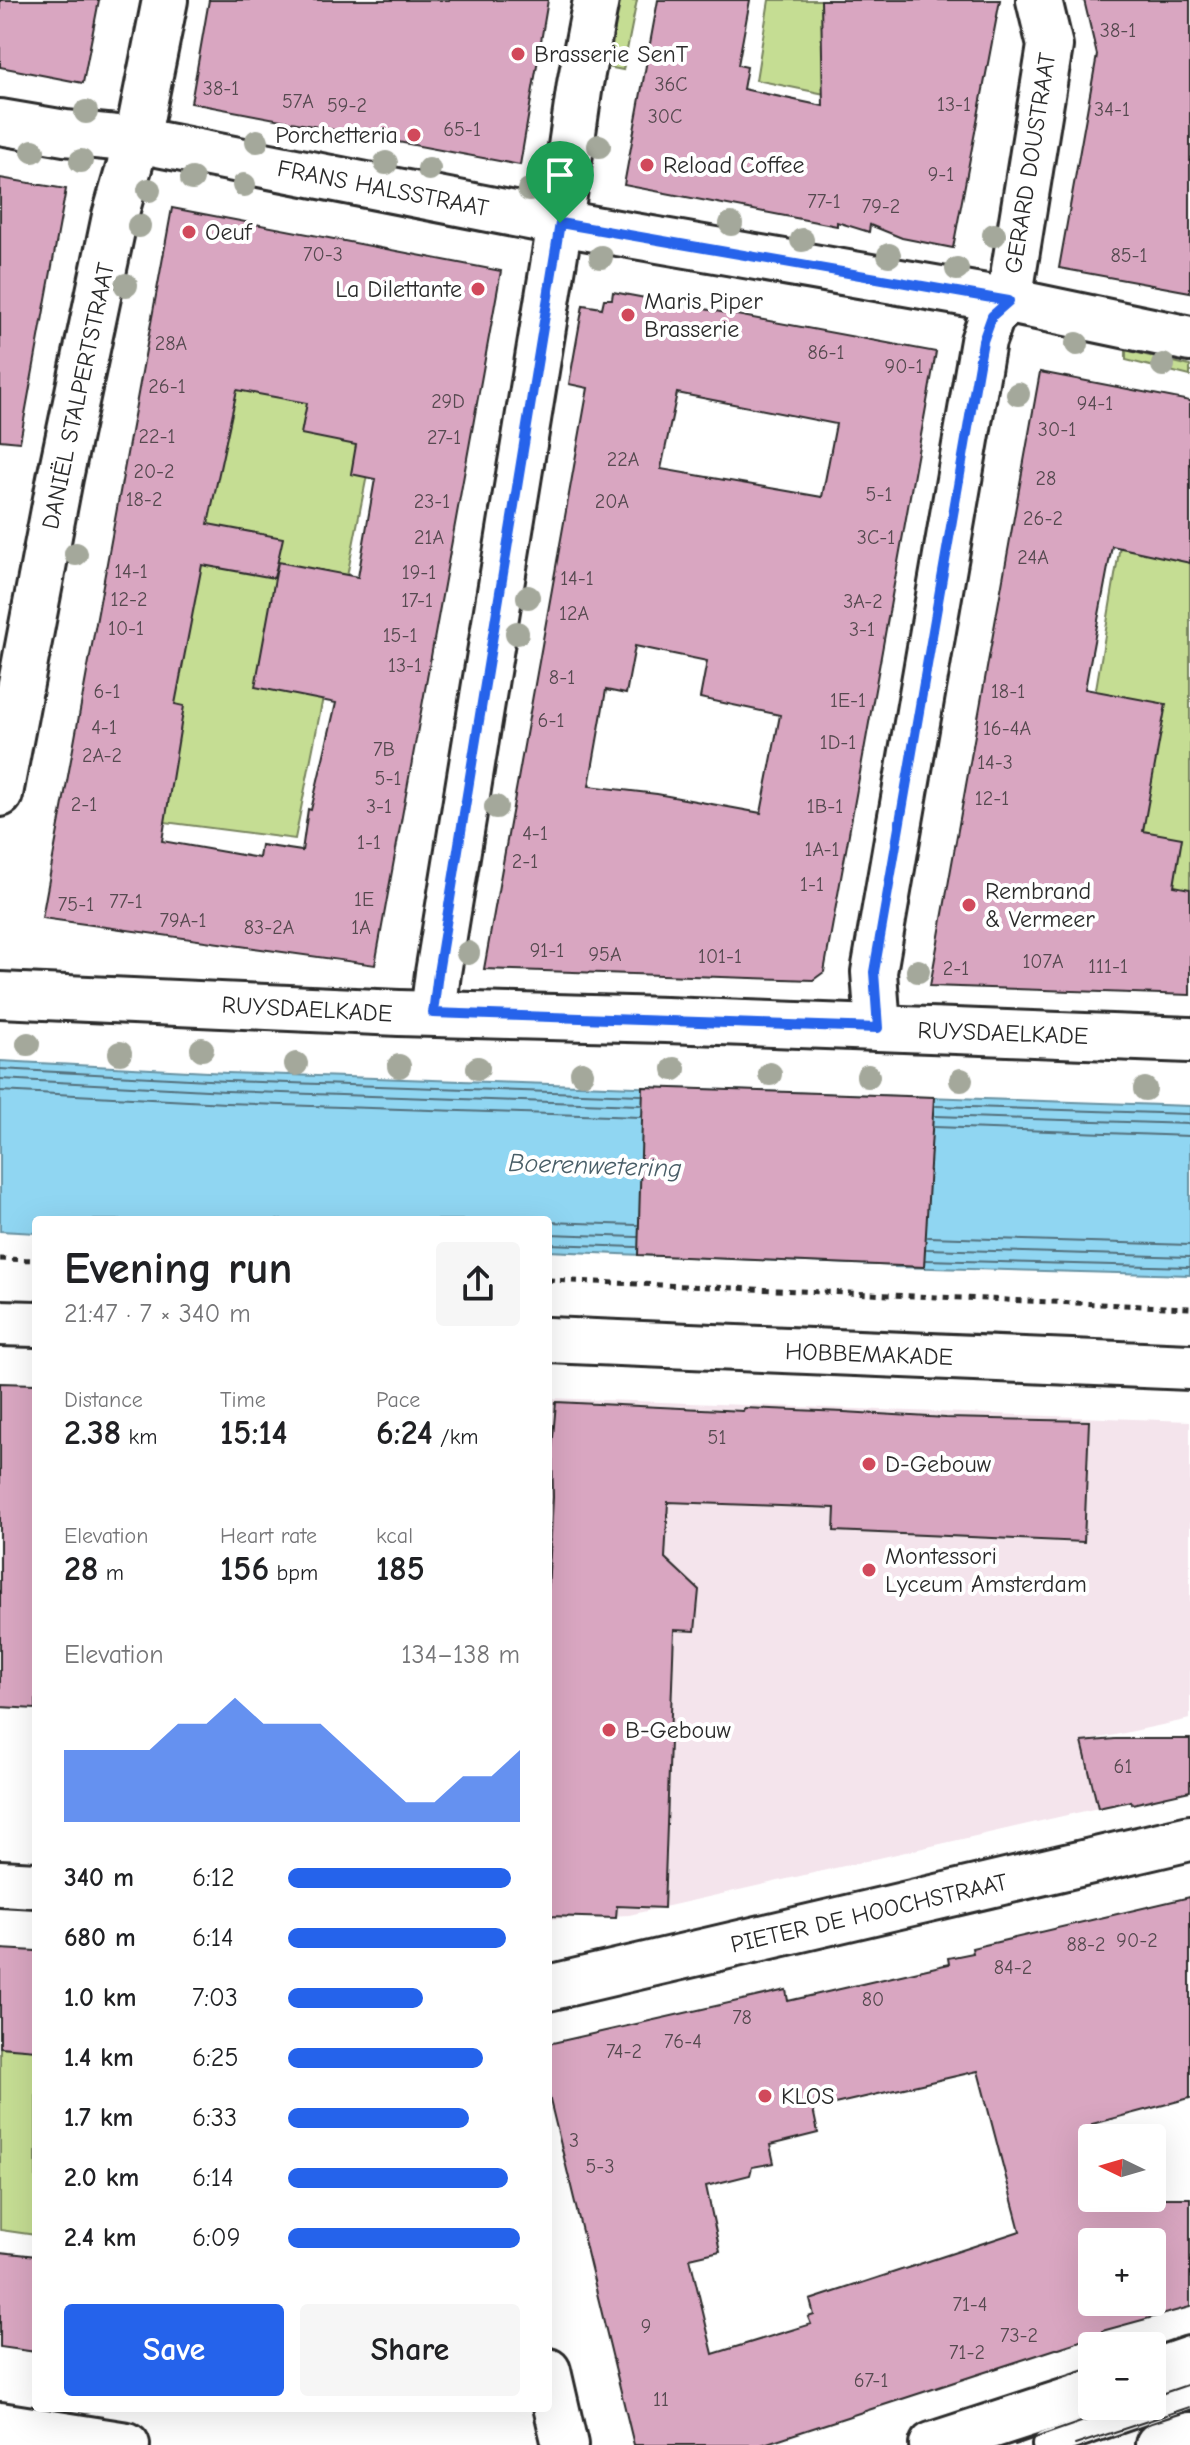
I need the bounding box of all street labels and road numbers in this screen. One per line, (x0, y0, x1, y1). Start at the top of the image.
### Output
street label: GERARD DOUSTRAAT (999, 50, 1061, 275)
street label: FRANS HALSSTRAAT (275, 154, 491, 222)
street label: DANIËL STALPERTSTRAAT (36, 260, 120, 532)
street label: RUYSDAELKADE (221, 991, 393, 1027)
street label: RUYSDAELKADE (917, 1016, 1089, 1050)
street label: HOBBEMAKADE (785, 1337, 953, 1371)
street label: PIETER DE HOOCHSTRAAT (728, 1867, 1011, 1958)

